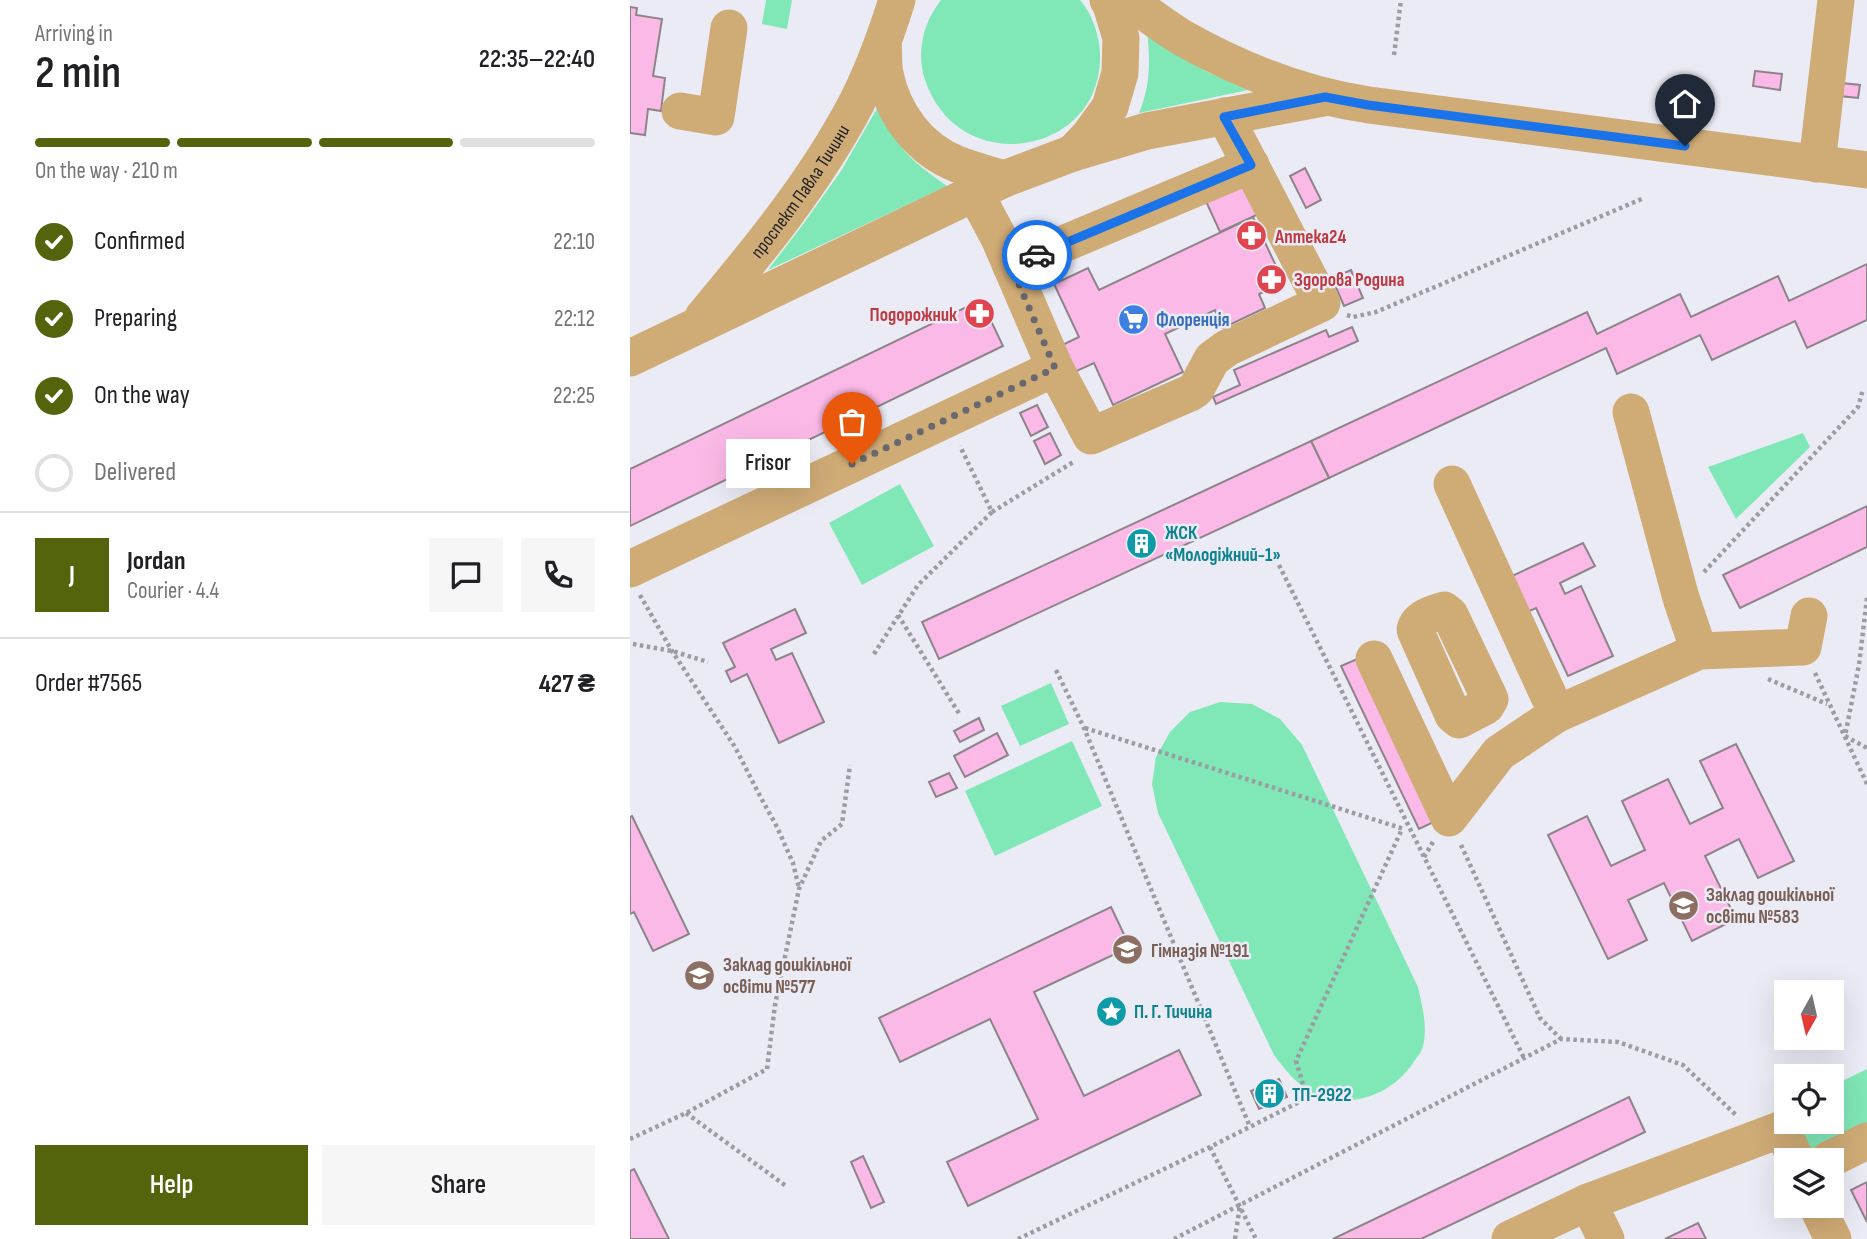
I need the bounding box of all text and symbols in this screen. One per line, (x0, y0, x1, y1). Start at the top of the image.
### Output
text: Arriving in (35, 20, 113, 48)
text: 22:35–22:40 (479, 44, 595, 75)
text: 2 min (35, 46, 121, 101)
pin (1655, 74, 1715, 146)
icon: home (1666, 85, 1704, 123)
street label: проспект Павла Тичини (746, 121, 855, 263)
text: On the way · 210 m (35, 157, 178, 185)
pharmacy icon: Аптека24 (1235, 219, 1269, 253)
courier (1002, 220, 1072, 290)
icon: check (35, 223, 73, 261)
text: Confirmed (94, 226, 185, 257)
place label: Аптека24 (1274, 226, 1346, 249)
text: 22:10 (553, 228, 595, 256)
icon: car (1018, 236, 1056, 274)
pharmacy icon: Здорова Родина (1254, 262, 1288, 296)
place label: Здорова Родина (1294, 269, 1404, 292)
pharmacy icon: Подорожник (963, 297, 997, 331)
icon: check (35, 300, 73, 338)
supermarket icon: Флоренція (1116, 302, 1150, 336)
text: Preparing (94, 303, 177, 334)
place label: Подорожник (870, 304, 957, 327)
text: 22:12 (554, 305, 595, 333)
place label: Флоренція (1156, 309, 1230, 332)
icon: check (35, 377, 73, 415)
text: On the way (94, 380, 190, 411)
text: 22:25 (553, 382, 595, 410)
pin (822, 392, 882, 464)
icon: bag (833, 403, 871, 441)
callout: Frisor (726, 440, 810, 489)
text: Frisor (745, 449, 791, 477)
text: Delivered (94, 457, 176, 488)
place label: ЖСК «Молодіжний-1» (1165, 522, 1281, 567)
building icon: ЖСК «Молодіжний-1» (1125, 526, 1159, 560)
button: chat (429, 538, 503, 612)
button: phone (521, 538, 595, 612)
text: Jordan (127, 546, 185, 577)
text: J (69, 560, 75, 591)
text: Courier · 4.4 (127, 577, 219, 605)
text: Order #7565 (35, 668, 142, 699)
text: 427 ₴ (539, 669, 595, 700)
place label: Заклад дошкільної освіти №583 (1706, 884, 1835, 929)
school or university icon: Заклад дошкільної освіти №583 (1666, 888, 1700, 922)
school or university icon: Гімназія №191 (1111, 933, 1145, 967)
place label: Гімназія №191 (1151, 940, 1250, 963)
place label: Заклад дошкільної освіти №577 (723, 954, 852, 999)
school or university icon: Заклад дошкільної освіти №577 (683, 958, 717, 992)
north arrow (1774, 980, 1844, 1050)
map controls (1774, 980, 1844, 1218)
place icon: П. Г. Тичина (1094, 994, 1128, 1028)
place label: П. Г. Тичина (1134, 1001, 1212, 1024)
button: locate (1774, 1064, 1844, 1134)
building icon: ТП-2922 (1252, 1077, 1286, 1111)
place label: ТП-2922 (1292, 1084, 1352, 1107)
button: Help (35, 1145, 308, 1225)
button: Share (322, 1145, 595, 1225)
button: layers (1774, 1148, 1844, 1218)

